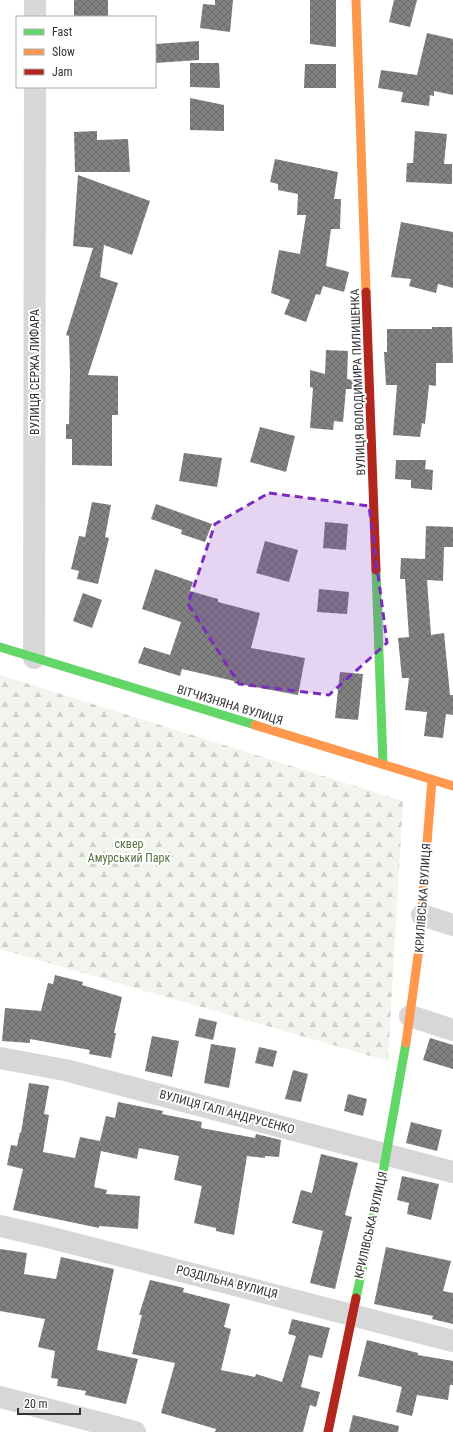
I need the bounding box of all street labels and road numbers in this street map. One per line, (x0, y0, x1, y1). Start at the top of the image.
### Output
street label: ВУЛИЦЯ ВОЛОДИМИРА ПИЛИШЕНКА (348, 288, 368, 476)
street label: ВУЛИЦЯ СЕРЖА ЛИФАРА (28, 309, 42, 435)
street label: ВІТЧИЗНЯНА ВУЛИЦЯ (175, 682, 285, 728)
street label: КРИЛІВСЬКА ВУЛИЦЯ (412, 843, 434, 953)
street label: ВУЛИЦЯ ГАЛІ АНДРУСЕНКО (158, 1087, 296, 1137)
street label: КРИЛІВСЬКА ВУЛИЦЯ (352, 1170, 390, 1280)
street label: РОЗДІЛЬНА ВУЛИЦЯ (175, 1263, 279, 1301)

